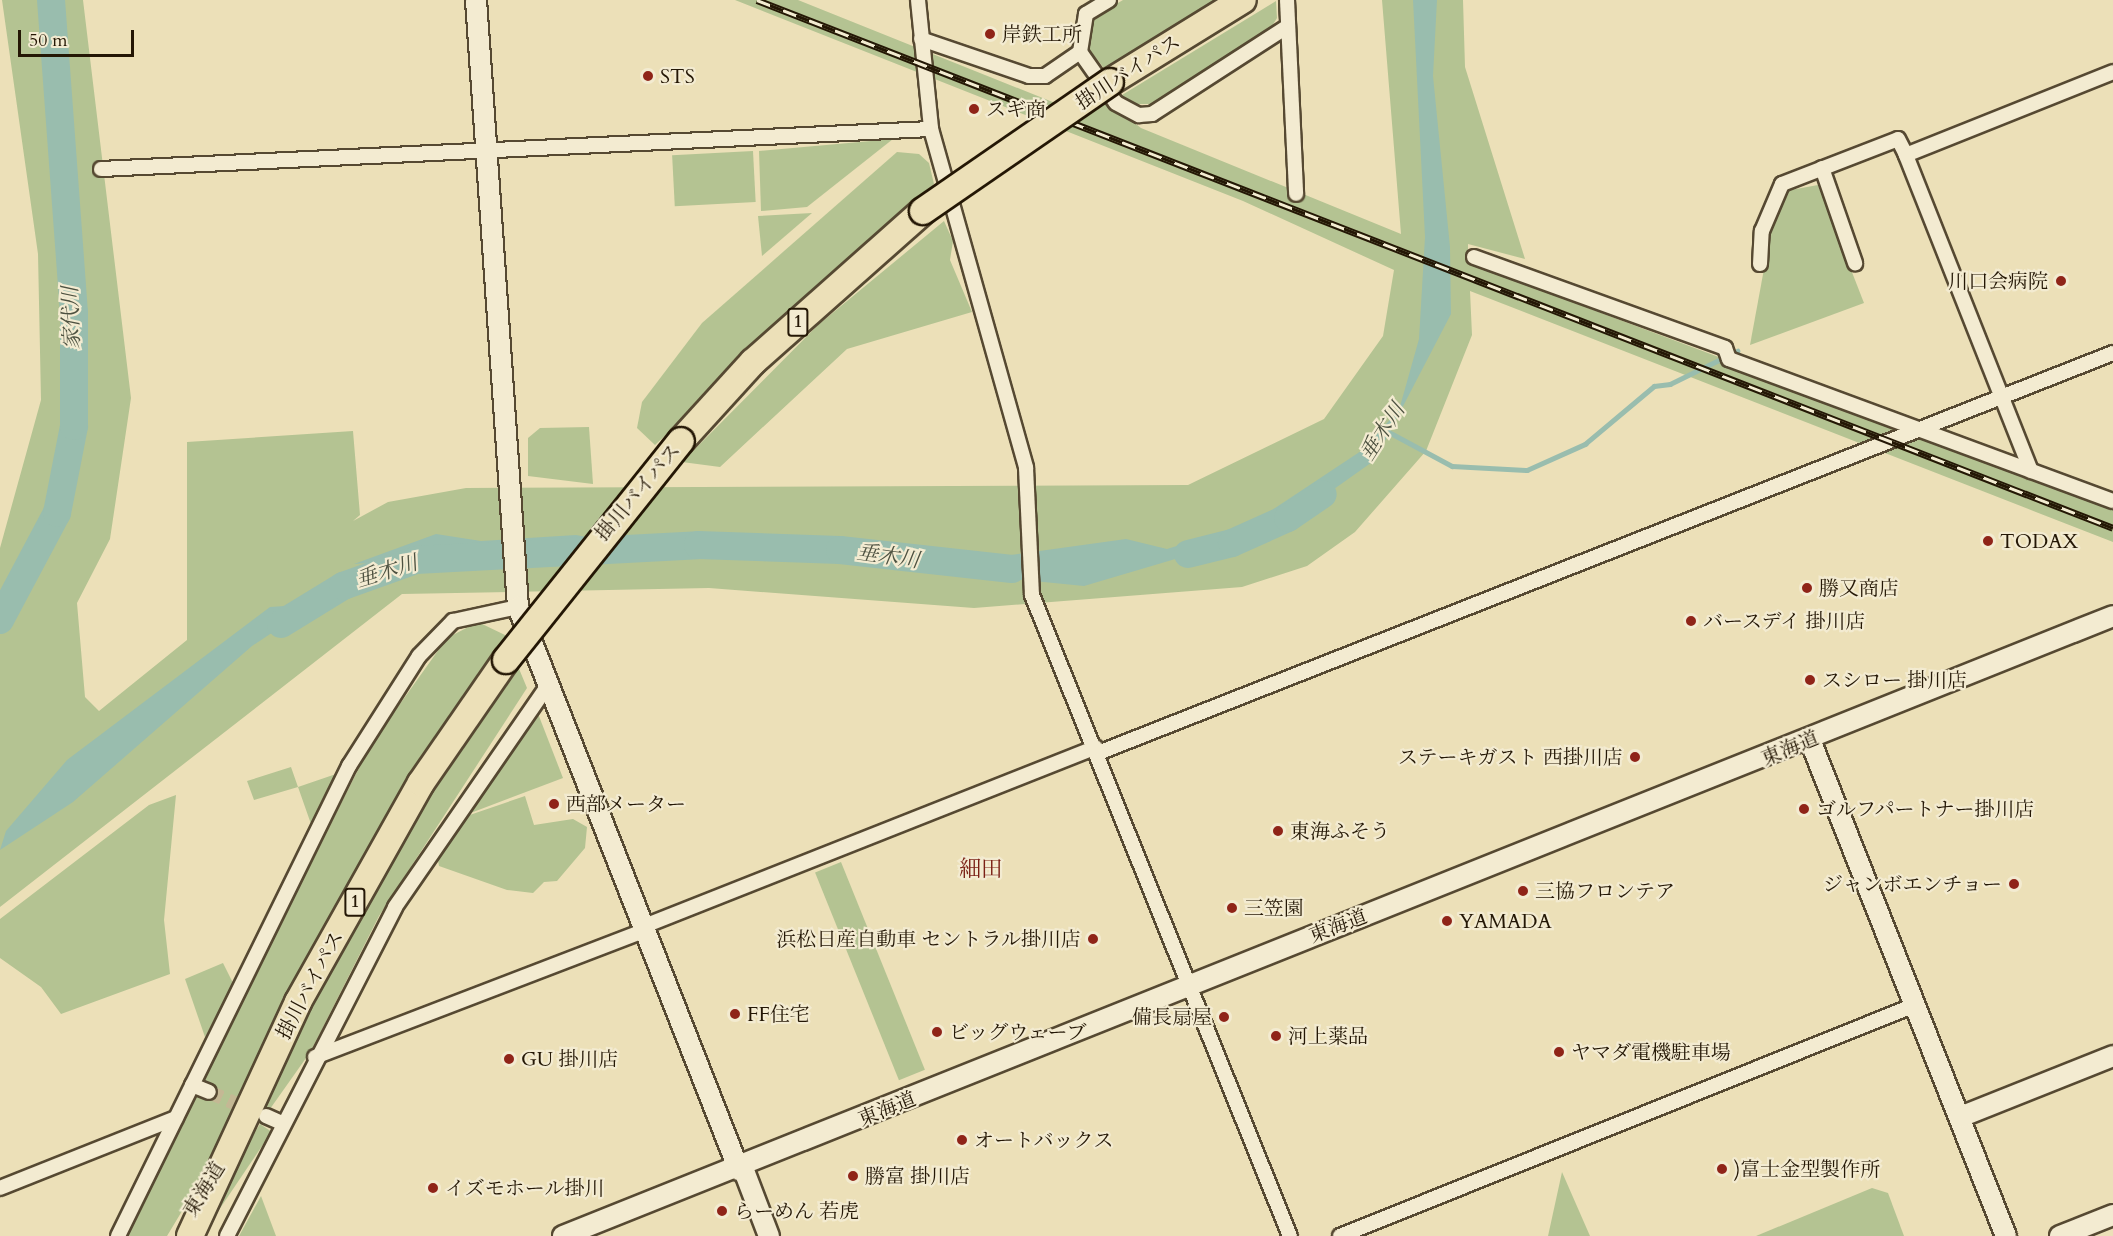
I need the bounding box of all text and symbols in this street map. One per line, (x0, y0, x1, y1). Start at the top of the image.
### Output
scale bar (21, 18, 136, 56)
place label: 岸鉄工所 (1002, 22, 1082, 46)
marker: 岸鉄工所 (983, 27, 997, 41)
text: 50 m (29, 28, 68, 53)
street label: 掛川バイパス (1071, 29, 1185, 115)
place label: STS (660, 64, 695, 88)
marker: STS (641, 69, 655, 83)
place label: スギ商 (986, 97, 1046, 121)
marker: スギ商 (967, 102, 981, 116)
place label: 川口会病院 (1948, 269, 2048, 293)
marker: 川口会病院 (2052, 272, 2070, 290)
water label: 家代川 (58, 286, 86, 350)
road number: 1 (786, 307, 810, 337)
water label: 垂木川 (1355, 399, 1411, 465)
street label: 掛川バイパス (590, 438, 686, 546)
place label: TODAX (2000, 529, 2078, 553)
marker: TODAX (1981, 534, 1995, 548)
water label: 垂木川 (855, 540, 921, 574)
water label: 垂木川 (353, 551, 421, 593)
place label: 勝又商店 (1819, 576, 1899, 600)
marker: 勝又商店 (1800, 581, 1814, 595)
place label: バースデイ 掛川店 (1703, 609, 1868, 633)
marker: バースデイ 掛川店 (1684, 614, 1698, 628)
place label: スシロー 掛川店 (1822, 668, 1967, 692)
marker: スシロー 掛川店 (1803, 673, 1817, 687)
street label: 東海道 (1758, 726, 1822, 770)
place label: ステーキガスト 西掛川店 (1398, 745, 1623, 769)
marker: ステーキガスト 西掛川店 (1628, 750, 1642, 764)
place label: 西部メーター (566, 792, 686, 816)
marker: 西部メーター (547, 797, 561, 811)
place label: ゴルフパートナー掛川店 (1816, 797, 2036, 821)
marker: ゴルフパートナー掛川店 (1797, 802, 1811, 816)
place label: 東海ふそう (1290, 819, 1390, 843)
marker: 東海ふそう (1271, 824, 1285, 838)
district label: 細田 (959, 857, 1003, 883)
place label: ジャンボエンチョー (1822, 872, 2002, 896)
marker: ジャンボエンチョー (2007, 877, 2021, 891)
place label: 三協フロンテア (1535, 879, 1675, 903)
marker: 三協フロンテア (1516, 884, 1530, 898)
road number: 1 (343, 887, 367, 917)
place label: 三笠園 (1244, 896, 1304, 920)
marker: 三笠園 (1225, 901, 1239, 915)
street label: 東海道 (1306, 904, 1370, 948)
place label: YAMADA (1459, 909, 1552, 933)
marker: YAMADA (1440, 914, 1454, 928)
street label: 掛川バイパス (271, 926, 349, 1044)
place label: 浜松日産自動車 セントラル掛川店 (776, 927, 1081, 951)
marker: 浜松日産自動車 セントラル掛川店 (1086, 932, 1100, 946)
place label: FF住宅 (747, 1002, 810, 1026)
place label: 備長扇屋 (1132, 1005, 1212, 1029)
marker: FF住宅 (728, 1007, 742, 1021)
marker: 備長扇屋 (1217, 1010, 1231, 1024)
place label: ビッグウェーブ (949, 1020, 1089, 1044)
place label: 河上薬品 (1288, 1024, 1368, 1048)
marker: ビッグウェーブ (930, 1025, 944, 1039)
marker: 河上薬品 (1269, 1029, 1283, 1043)
place label: ヤマダ電機駐車場 (1571, 1040, 1731, 1064)
marker: ヤマダ電機駐車場 (1552, 1045, 1566, 1059)
place label: GU 掛川店 (521, 1047, 619, 1071)
marker: GU 掛川店 (502, 1052, 516, 1066)
street label: 東海道 (855, 1087, 919, 1131)
place label: オートバックス (974, 1128, 1114, 1152)
marker: オートバックス (955, 1133, 969, 1147)
street label: 東海道 (178, 1157, 230, 1221)
place label: )富士金型製作所 (1734, 1157, 1880, 1181)
marker: )富士金型製作所 (1715, 1162, 1729, 1176)
place label: 勝富 掛川店 (865, 1164, 970, 1188)
marker: 勝富 掛川店 (846, 1169, 860, 1183)
place label: イズモホール掛川 (445, 1176, 605, 1200)
marker: イズモホール掛川 (426, 1181, 440, 1195)
place label: らーめん 若虎 (734, 1199, 859, 1223)
marker: らーめん 若虎 (715, 1204, 729, 1218)

